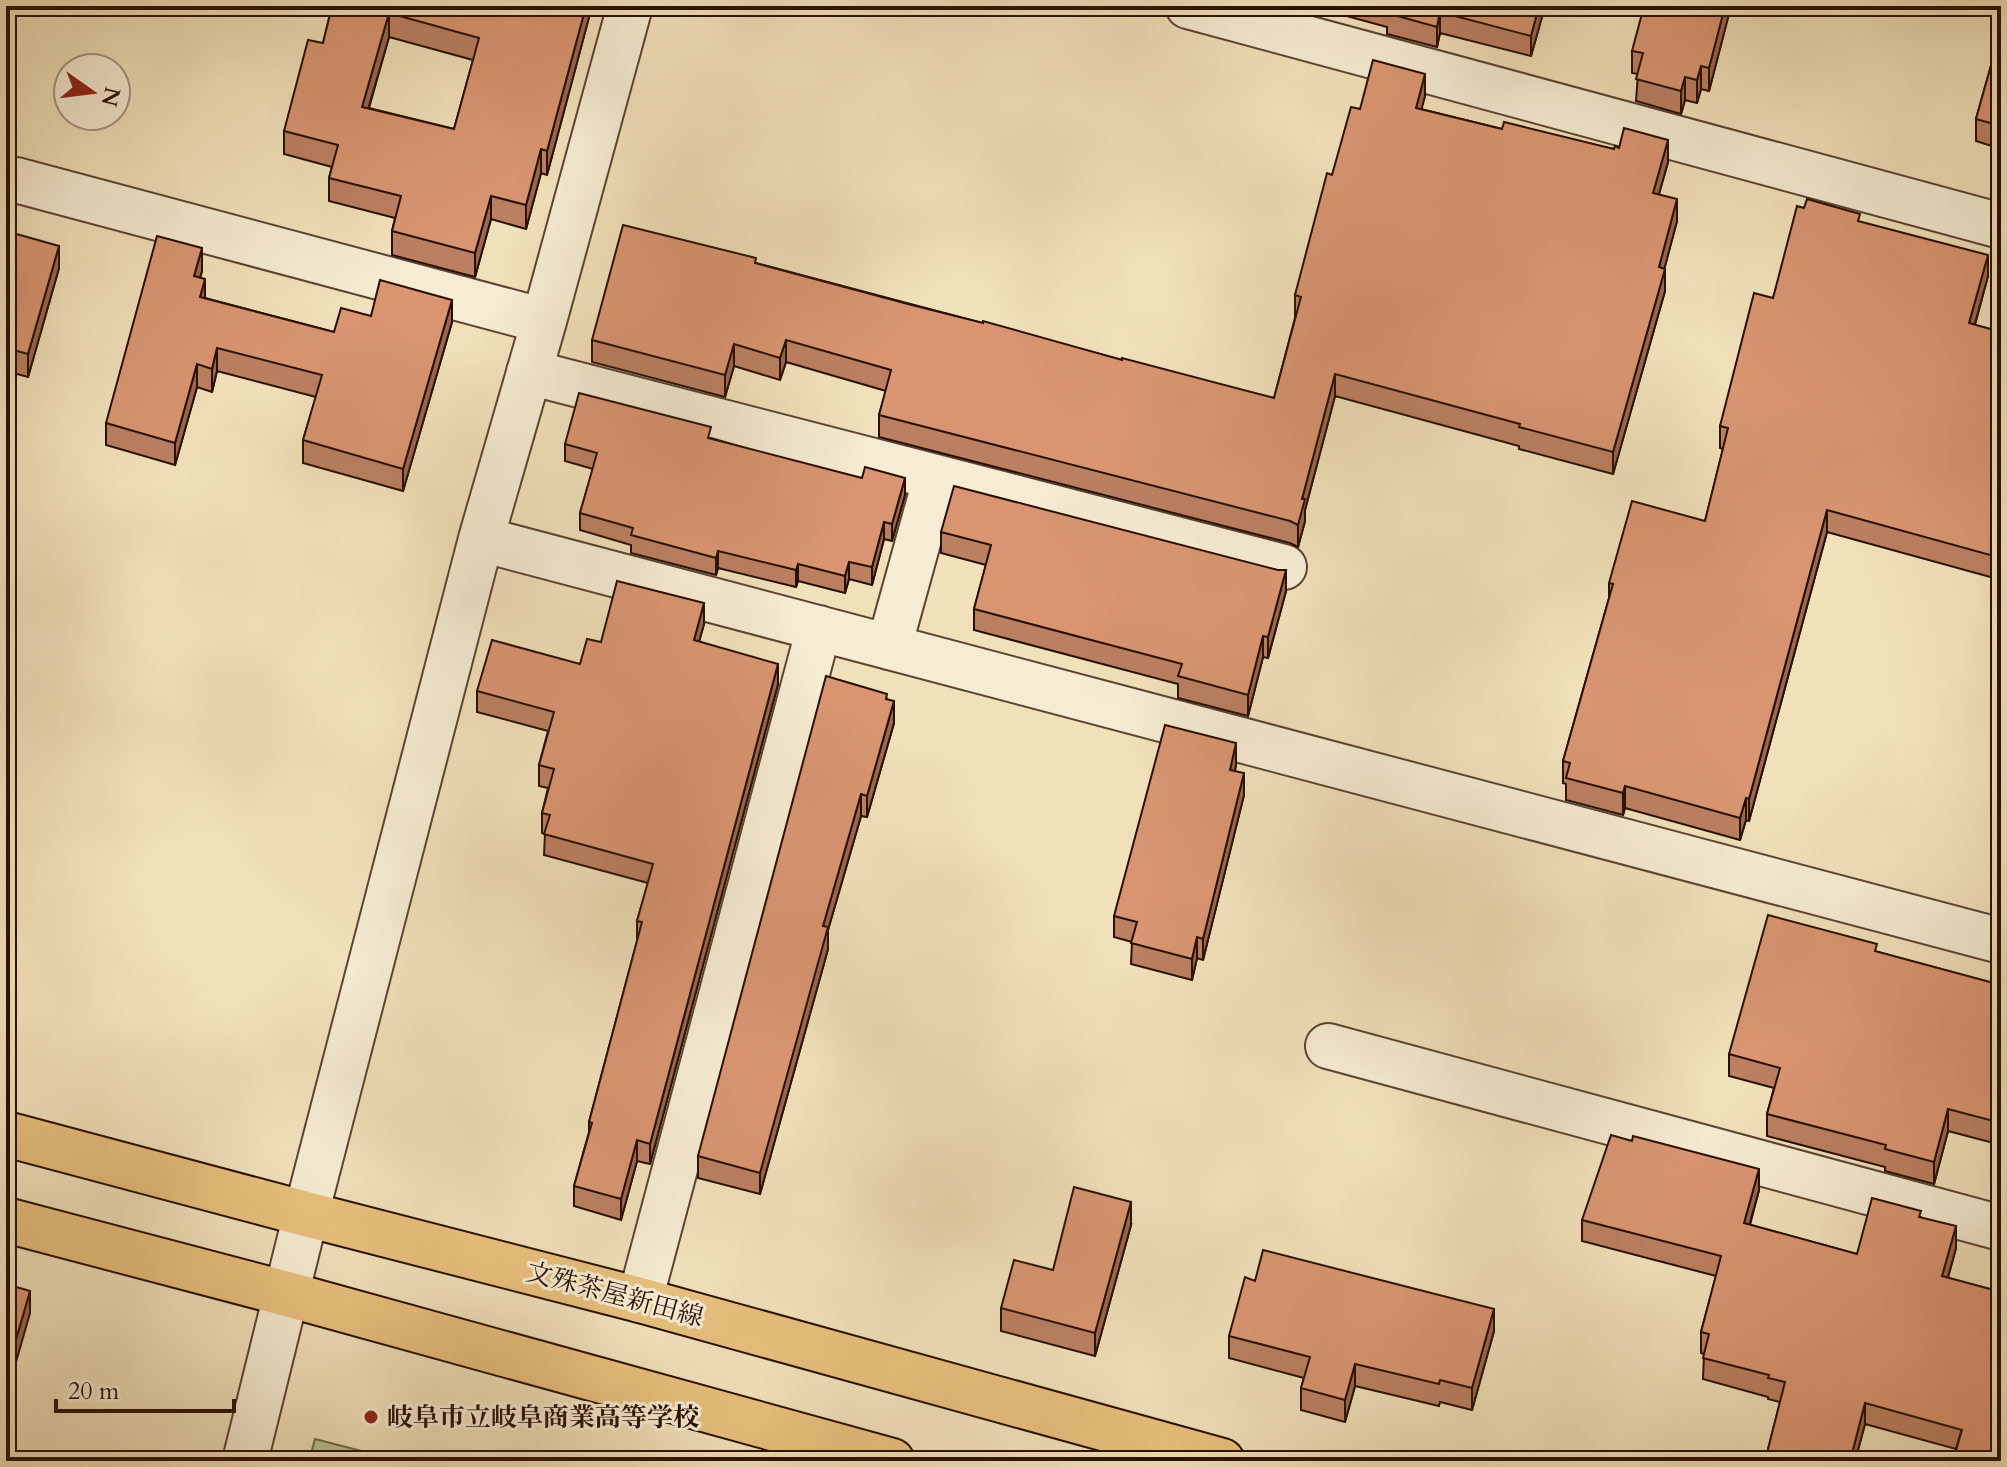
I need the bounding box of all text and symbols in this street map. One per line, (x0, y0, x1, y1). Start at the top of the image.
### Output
north arrow (52, 52, 132, 132)
text: N (94, 84, 127, 109)
street label: 文殊茶屋新田線 (522, 1254, 707, 1335)
scale bar (56, 1363, 234, 1413)
text: 20 m (68, 1375, 120, 1408)
place label: 岐阜市立岐阜商業高等学校 (387, 1400, 699, 1435)
marker: 岐阜市立岐阜商業高等学校 (362, 1408, 380, 1426)

